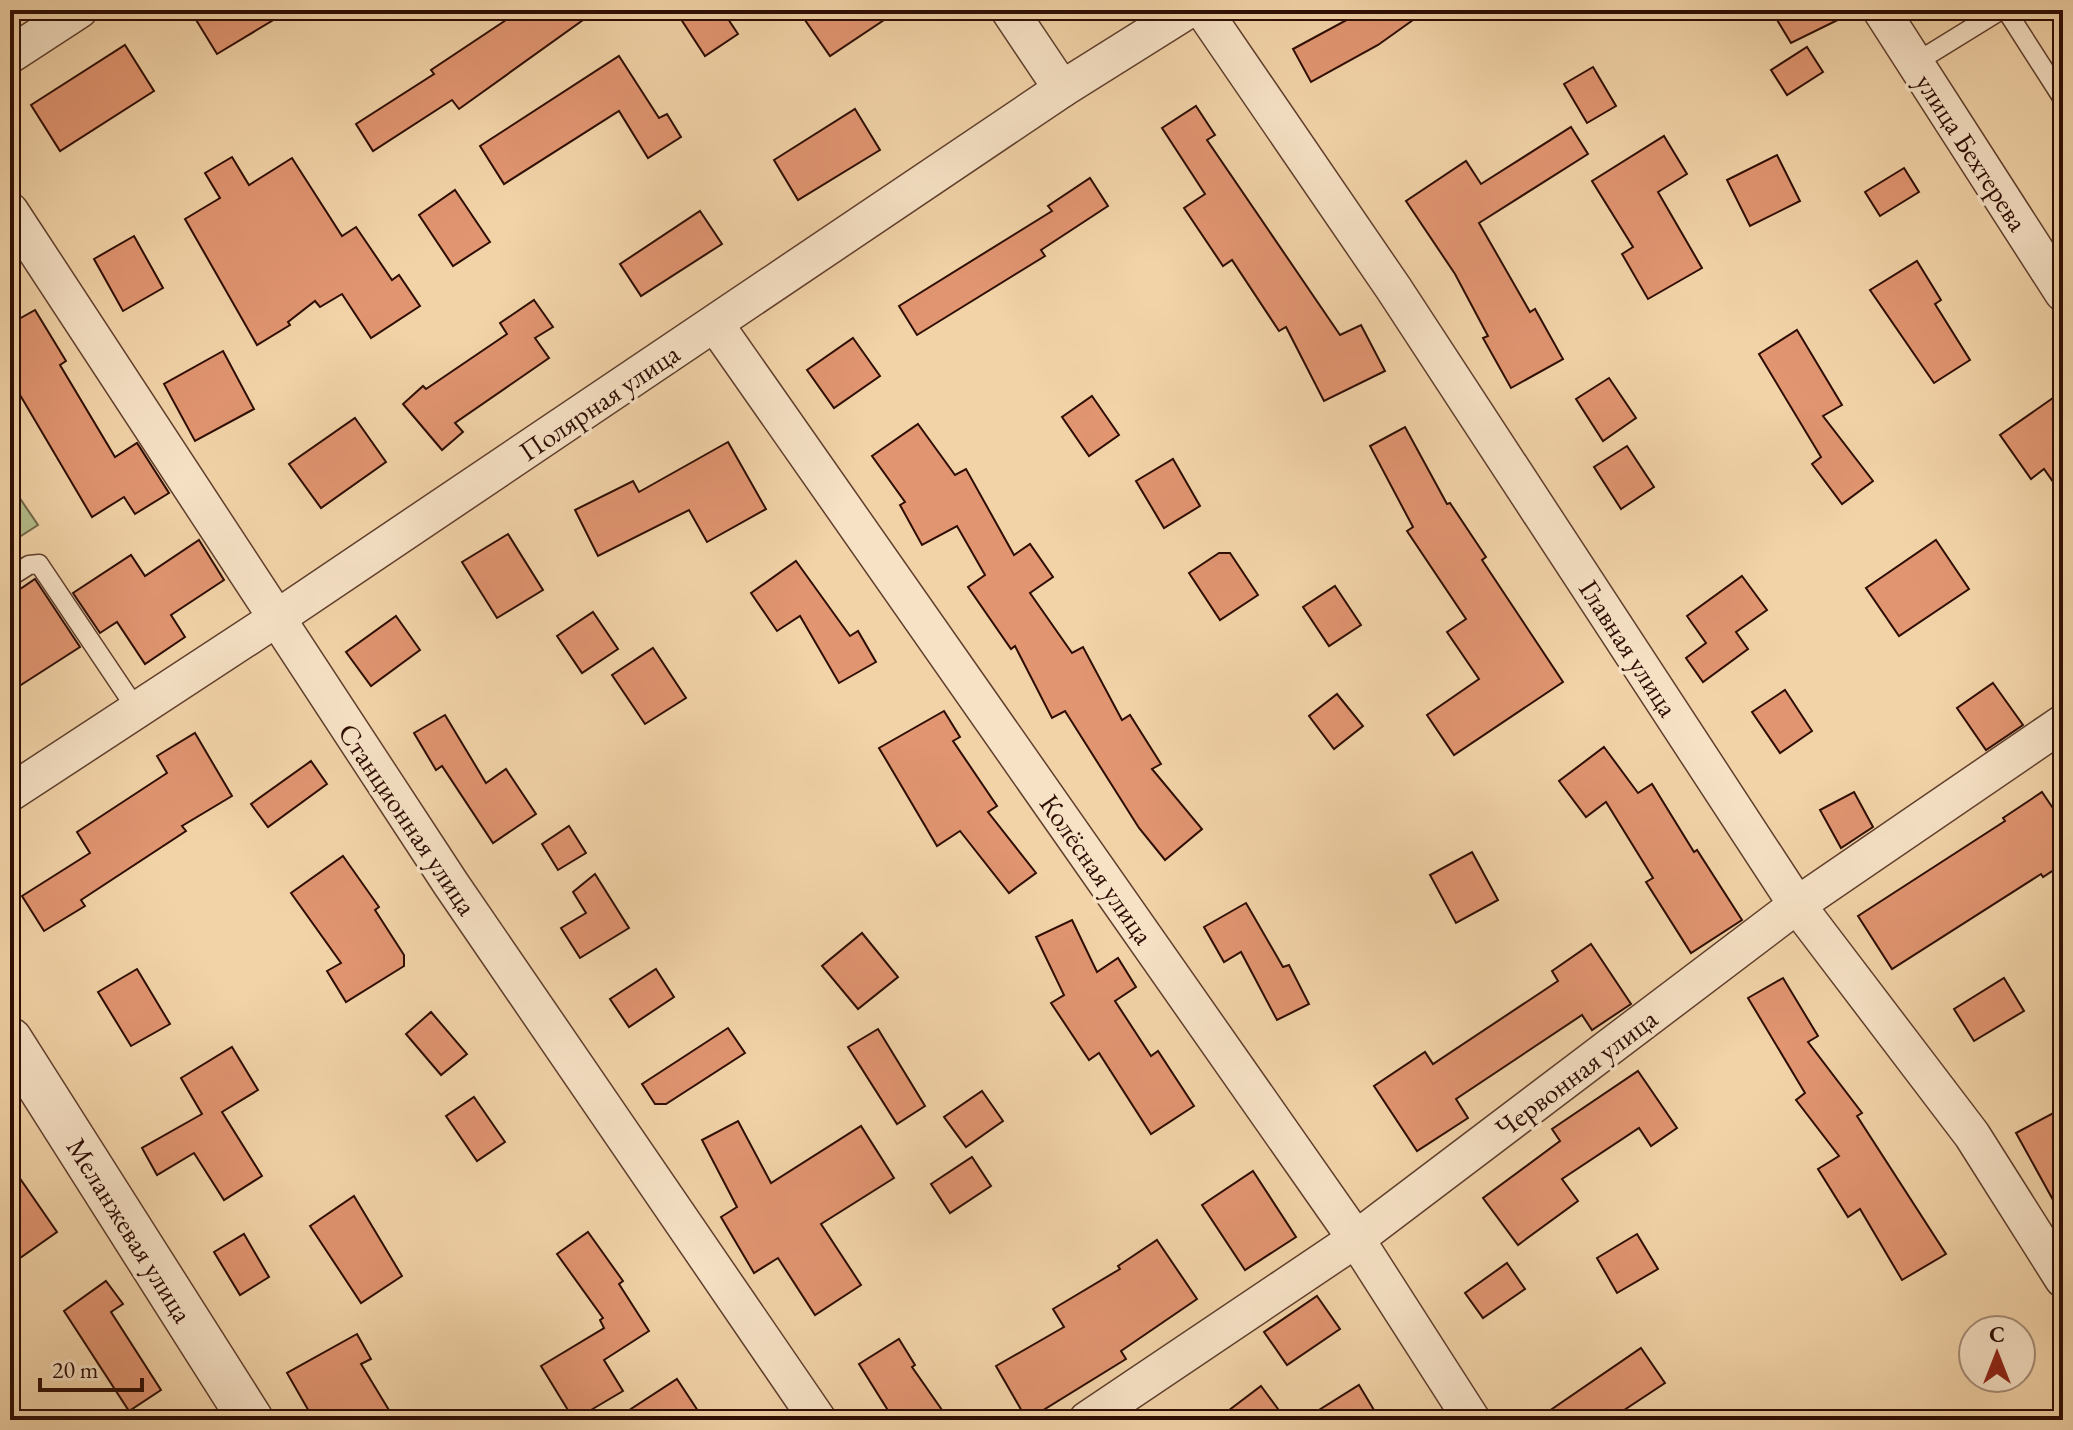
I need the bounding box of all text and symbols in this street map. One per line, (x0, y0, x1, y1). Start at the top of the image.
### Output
street label: улица Бехтерева (1908, 66, 2037, 238)
street label: Полярная улица (512, 335, 687, 469)
street label: Главная улица (1571, 573, 1687, 724)
street label: Станционная улица (330, 716, 486, 923)
street label: Колёсная улица (1032, 787, 1163, 952)
street label: Червонная улица (1488, 1000, 1665, 1146)
street label: Меланжевая улица (59, 1131, 202, 1330)
north arrow (1957, 1314, 2037, 1394)
text: С (1989, 1320, 2005, 1349)
scale bar (40, 1342, 142, 1392)
text: 20 m (52, 1354, 99, 1385)

